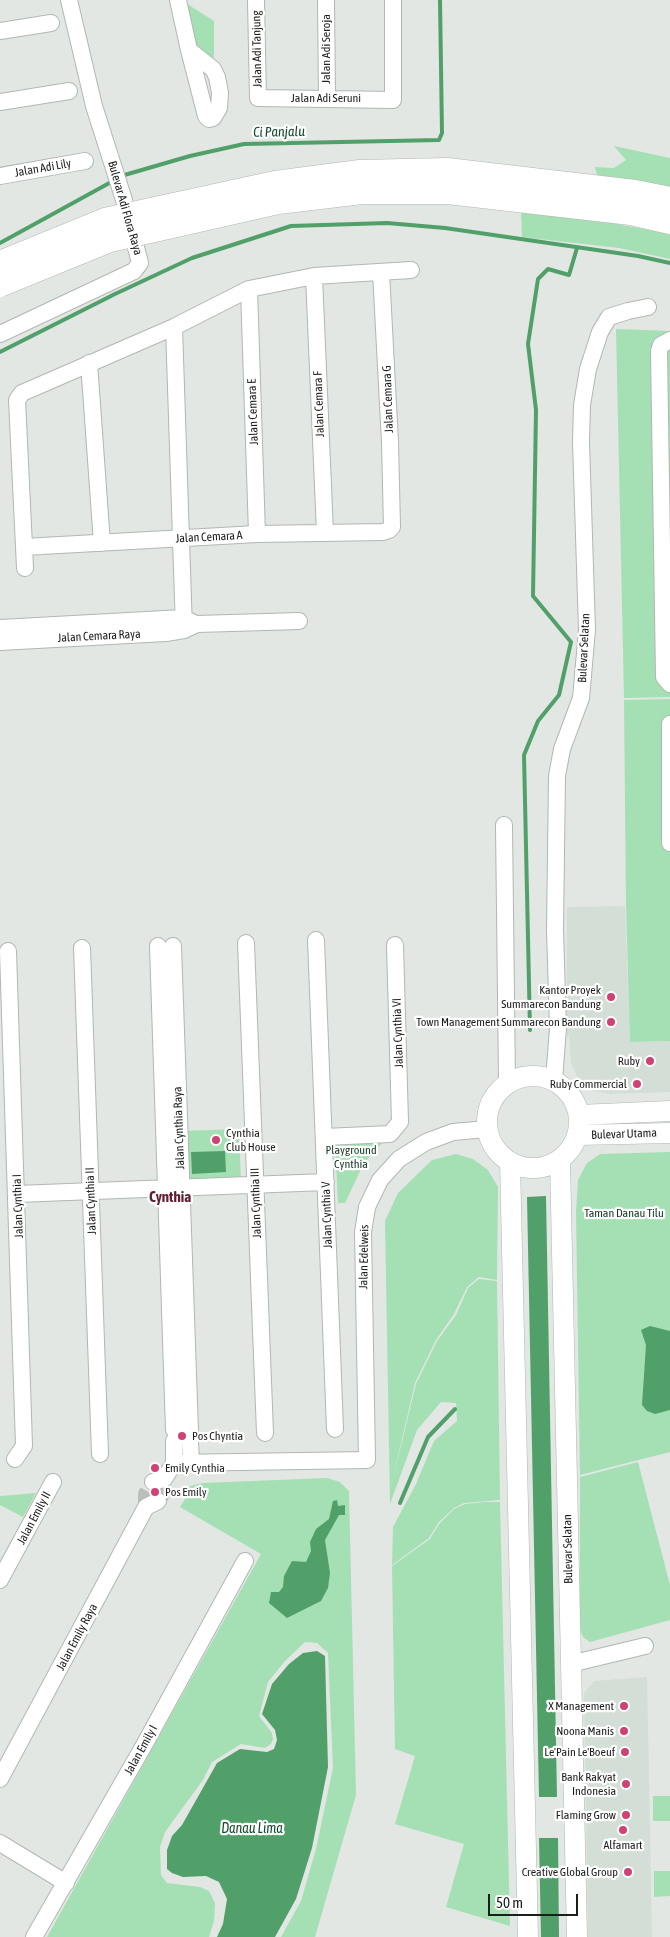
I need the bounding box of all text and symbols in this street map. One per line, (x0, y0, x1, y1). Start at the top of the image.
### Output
street label: Jalan Adi Tanjung (249, 10, 265, 88)
street label: Jalan Adi Seroja (319, 14, 333, 84)
street label: Jalan Adi Seruni (291, 91, 361, 105)
water label: Ci Panjalu (253, 123, 305, 141)
street label: Jalan Adi Lily (14, 156, 72, 180)
street label: Bulevar Adi Flora Raya (105, 159, 145, 257)
street label: Jalan Cemara G (380, 365, 396, 433)
street label: Jalan Cemara F (311, 371, 327, 437)
street label: Jalan Cemara E (245, 379, 261, 445)
street label: Jalan Cemara A (175, 528, 243, 546)
street label: Bulevar Selatan (575, 613, 593, 683)
street label: Jalan Cemara Raya (57, 627, 141, 645)
place label: Kantor Proyek Summarecon Bandung (501, 983, 601, 1011)
marker: Kantor Proyek Summarecon Bandung (605, 991, 617, 1003)
street label: Jalan Cynthia VI (390, 998, 406, 1068)
place label: Town Management Summarecon Bandung (416, 1015, 601, 1029)
marker: Town Management Summarecon Bandung (605, 1016, 617, 1028)
place label: Ruby (618, 1054, 640, 1068)
marker: Ruby (644, 1055, 656, 1067)
place label: Ruby Commercial (550, 1077, 627, 1091)
marker: Ruby Commercial (631, 1078, 643, 1090)
street label: Jalan Cynthia Raya (170, 1086, 188, 1170)
place label: Cynthia Club House (226, 1126, 276, 1154)
street label: Bulevar Utama (591, 1126, 657, 1142)
marker: Cynthia Club House (210, 1134, 222, 1146)
park label: Playground Cynthia (325, 1143, 377, 1171)
street label: Jalan Cynthia II (83, 1167, 99, 1235)
street label: Jalan Cynthia III (248, 1168, 264, 1238)
street label: Jalan Cynthia I (10, 1174, 26, 1238)
street label: Jalan Cynthia V (319, 1181, 335, 1249)
district label: Cynthia (149, 1188, 191, 1206)
park label: Taman Danau Tilu (584, 1206, 664, 1220)
street label: Jalan Edelweis (356, 1225, 372, 1289)
place label: Pos Chyntia (192, 1429, 243, 1443)
marker: Pos Chyntia (176, 1430, 188, 1442)
place label: Emily Cynthia (165, 1461, 225, 1475)
marker: Emily Cynthia (149, 1462, 161, 1474)
place label: Pos Emily (165, 1485, 207, 1499)
marker: Pos Emily (149, 1486, 161, 1498)
street label: Jalan Emily II (14, 1489, 54, 1547)
street label: Bulevar Selatan (560, 1514, 576, 1584)
street label: Jalan Emily Raya (53, 1601, 101, 1673)
place label: X Management (548, 1699, 614, 1713)
marker: X Management (618, 1700, 630, 1712)
street label: Jalan Emily I (121, 1723, 161, 1777)
place label: Noona Manis (556, 1724, 614, 1738)
marker: Noona Manis (618, 1725, 630, 1737)
place label: Le'Pain Le'Boeuf (544, 1745, 615, 1759)
marker: Le'Pain Le'Boeuf (619, 1746, 631, 1758)
place label: Bank Rakyat Indonesia (561, 1770, 616, 1798)
marker: Bank Rakyat Indonesia (620, 1778, 632, 1790)
place label: Flaming Grow (556, 1808, 616, 1822)
marker: Flaming Grow (620, 1809, 632, 1821)
water label: Danau Lima (221, 1821, 283, 1837)
marker: Alfamart (617, 1824, 629, 1836)
place label: Alfamart (603, 1838, 643, 1852)
place label: Creative Global Group (522, 1865, 618, 1879)
marker: Creative Global Group (622, 1866, 634, 1878)
scale bar (490, 1884, 580, 1916)
text: 50 m (496, 1894, 523, 1911)

